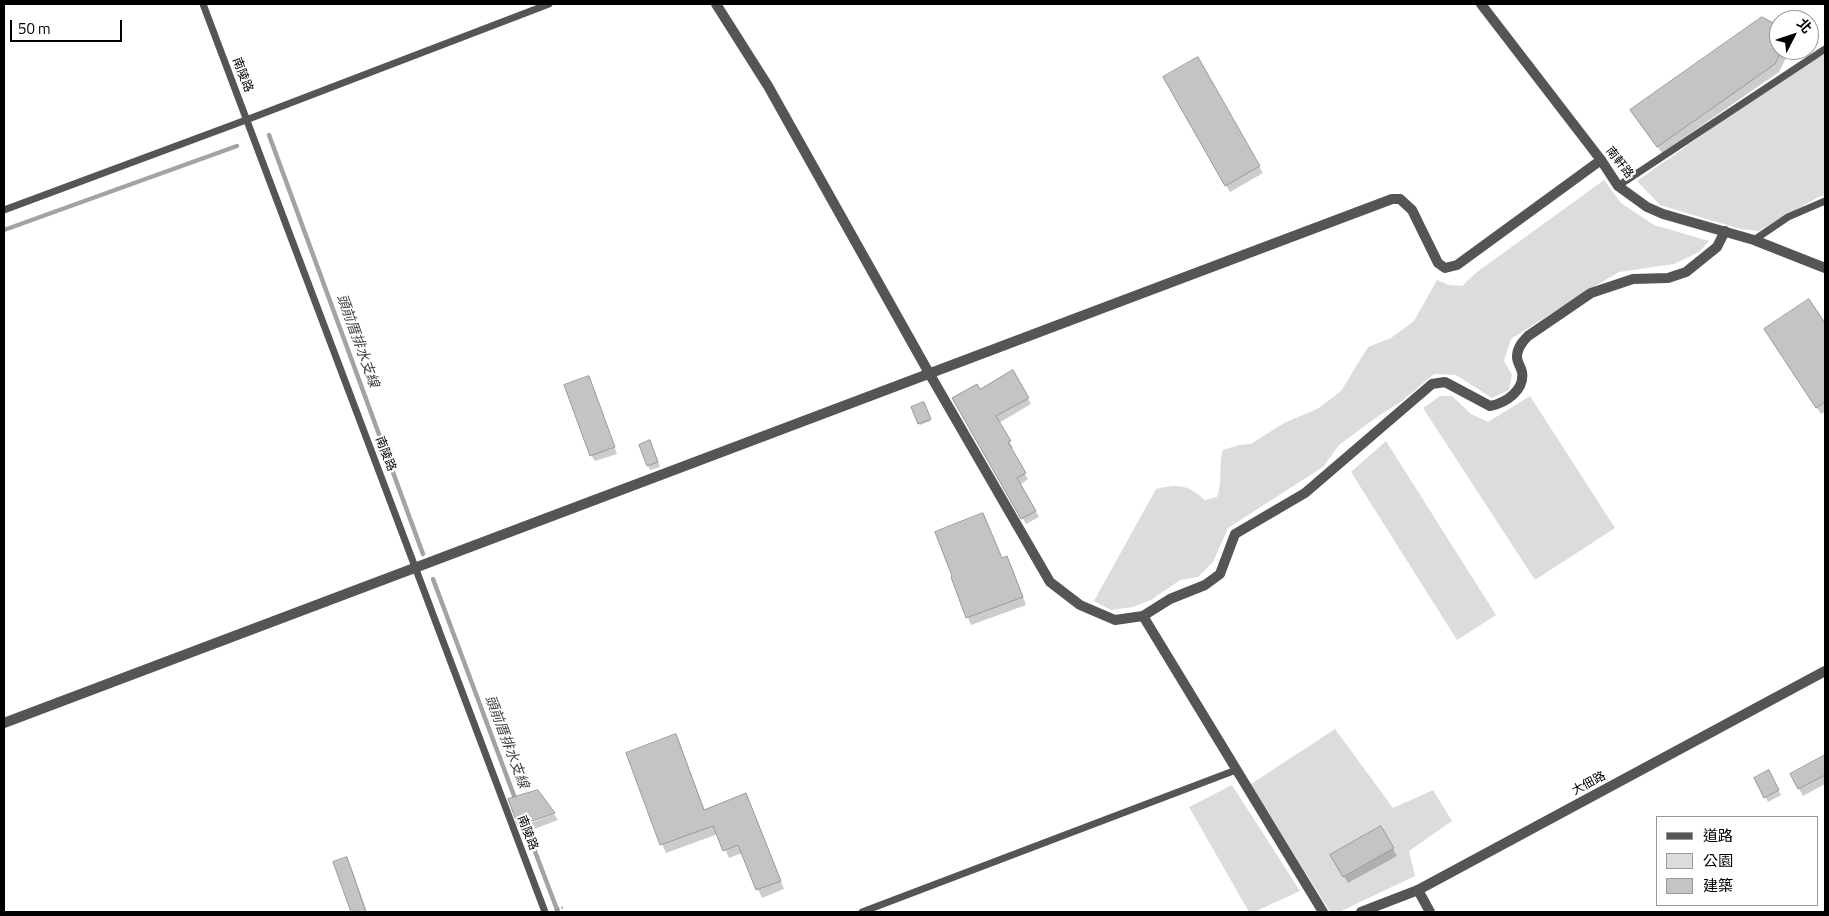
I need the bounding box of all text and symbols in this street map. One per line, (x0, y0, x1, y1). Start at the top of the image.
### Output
scale bar (12, 10, 125, 42)
north arrow (1769, 10, 1819, 60)
text: 北 (1792, 13, 1817, 38)
text: 50 m (18, 17, 51, 40)
street label: 南陵路 (229, 56, 255, 94)
street label: 南軒路 (1602, 144, 1636, 182)
water label: 頭前厝排水支線 (332, 292, 382, 390)
street label: 南陵路 (372, 435, 398, 473)
water label: 頭前厝排水支線 (481, 693, 531, 791)
street label: 大佃路 (1570, 769, 1608, 799)
street label: 南陵路 (514, 814, 540, 852)
legend (1656, 816, 1819, 906)
text: 道路 (1703, 824, 1733, 847)
text: 公園 (1703, 849, 1733, 872)
text: 建築 (1703, 874, 1733, 897)

